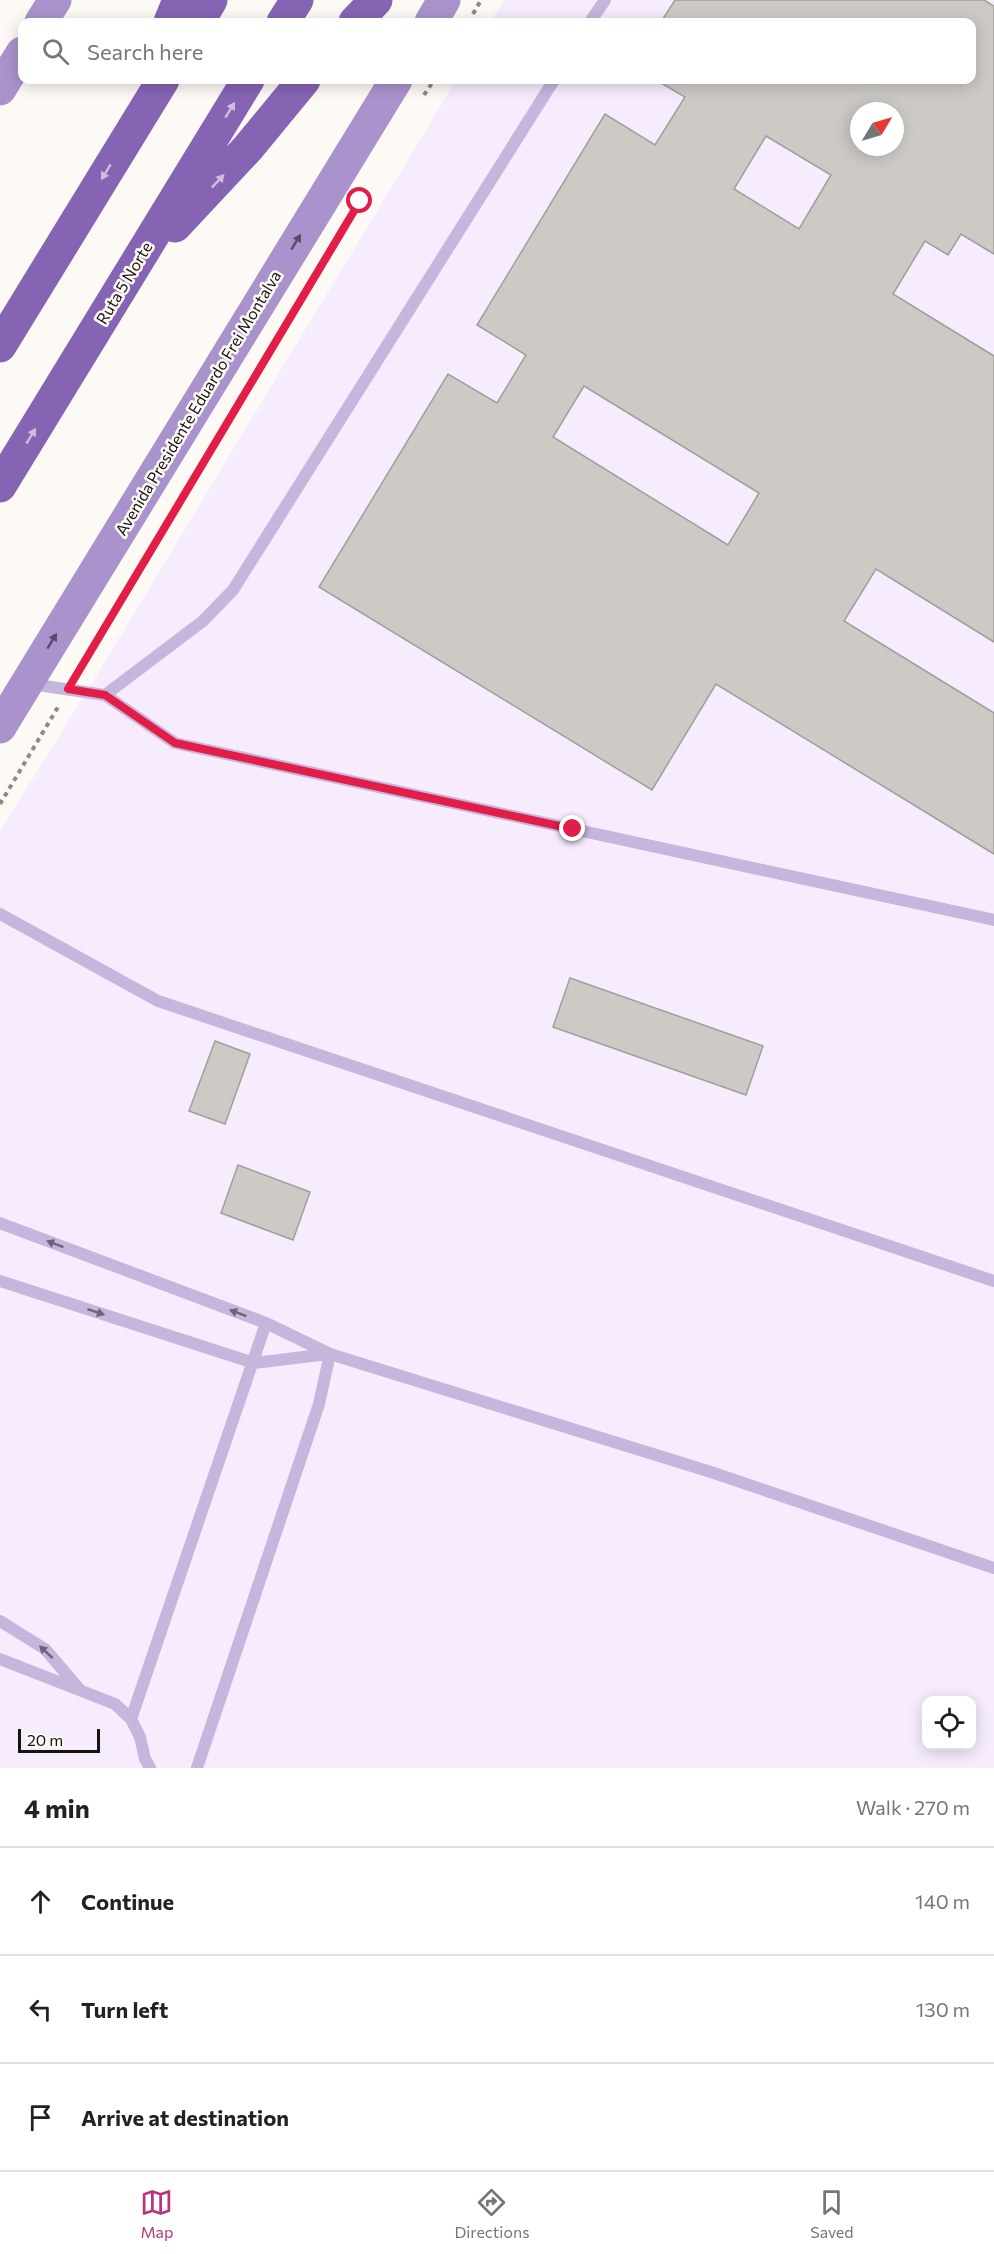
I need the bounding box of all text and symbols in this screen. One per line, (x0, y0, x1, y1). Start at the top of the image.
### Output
search box (18, 18, 976, 84)
icon: search (39, 35, 72, 68)
text: Search here (87, 38, 203, 65)
one-way arrow (224, 102, 235, 118)
north arrow (850, 102, 904, 156)
one-way arrow (101, 164, 112, 180)
one-way arrow (211, 174, 225, 188)
route start (346, 187, 372, 213)
one-way arrow (291, 234, 302, 250)
street label: Ruta 5 Norte (92, 238, 156, 327)
street label: Avenida Presidente Eduardo Frei Montalva (111, 267, 284, 539)
one-way arrow (25, 428, 36, 444)
one-way arrow (47, 632, 57, 649)
route end (559, 815, 585, 841)
one-way arrow (46, 1239, 64, 1248)
one-way arrow (229, 1307, 247, 1317)
one-way arrow (87, 1308, 105, 1317)
one-way arrow (38, 1645, 53, 1659)
map controls (922, 1696, 976, 1750)
button: locate (922, 1696, 976, 1750)
scale bar (18, 1726, 100, 1754)
text: 20 m (27, 1730, 63, 1749)
text: 4 min (24, 1792, 90, 1823)
text: Walk · 270 m (856, 1795, 970, 1819)
icon: ahead (24, 1885, 57, 1918)
text: Continue (81, 1888, 174, 1915)
text: 140 m (915, 1889, 970, 1913)
icon: left (24, 1993, 57, 2026)
text: Turn left (81, 1996, 168, 2023)
text: 130 m (916, 1997, 970, 2021)
icon: arrive (24, 2101, 57, 2134)
text: Arrive at destination (81, 2104, 289, 2131)
tab: Map (140, 2186, 173, 2241)
tab: Directions (454, 2186, 529, 2241)
tab: Saved (810, 2186, 854, 2241)

